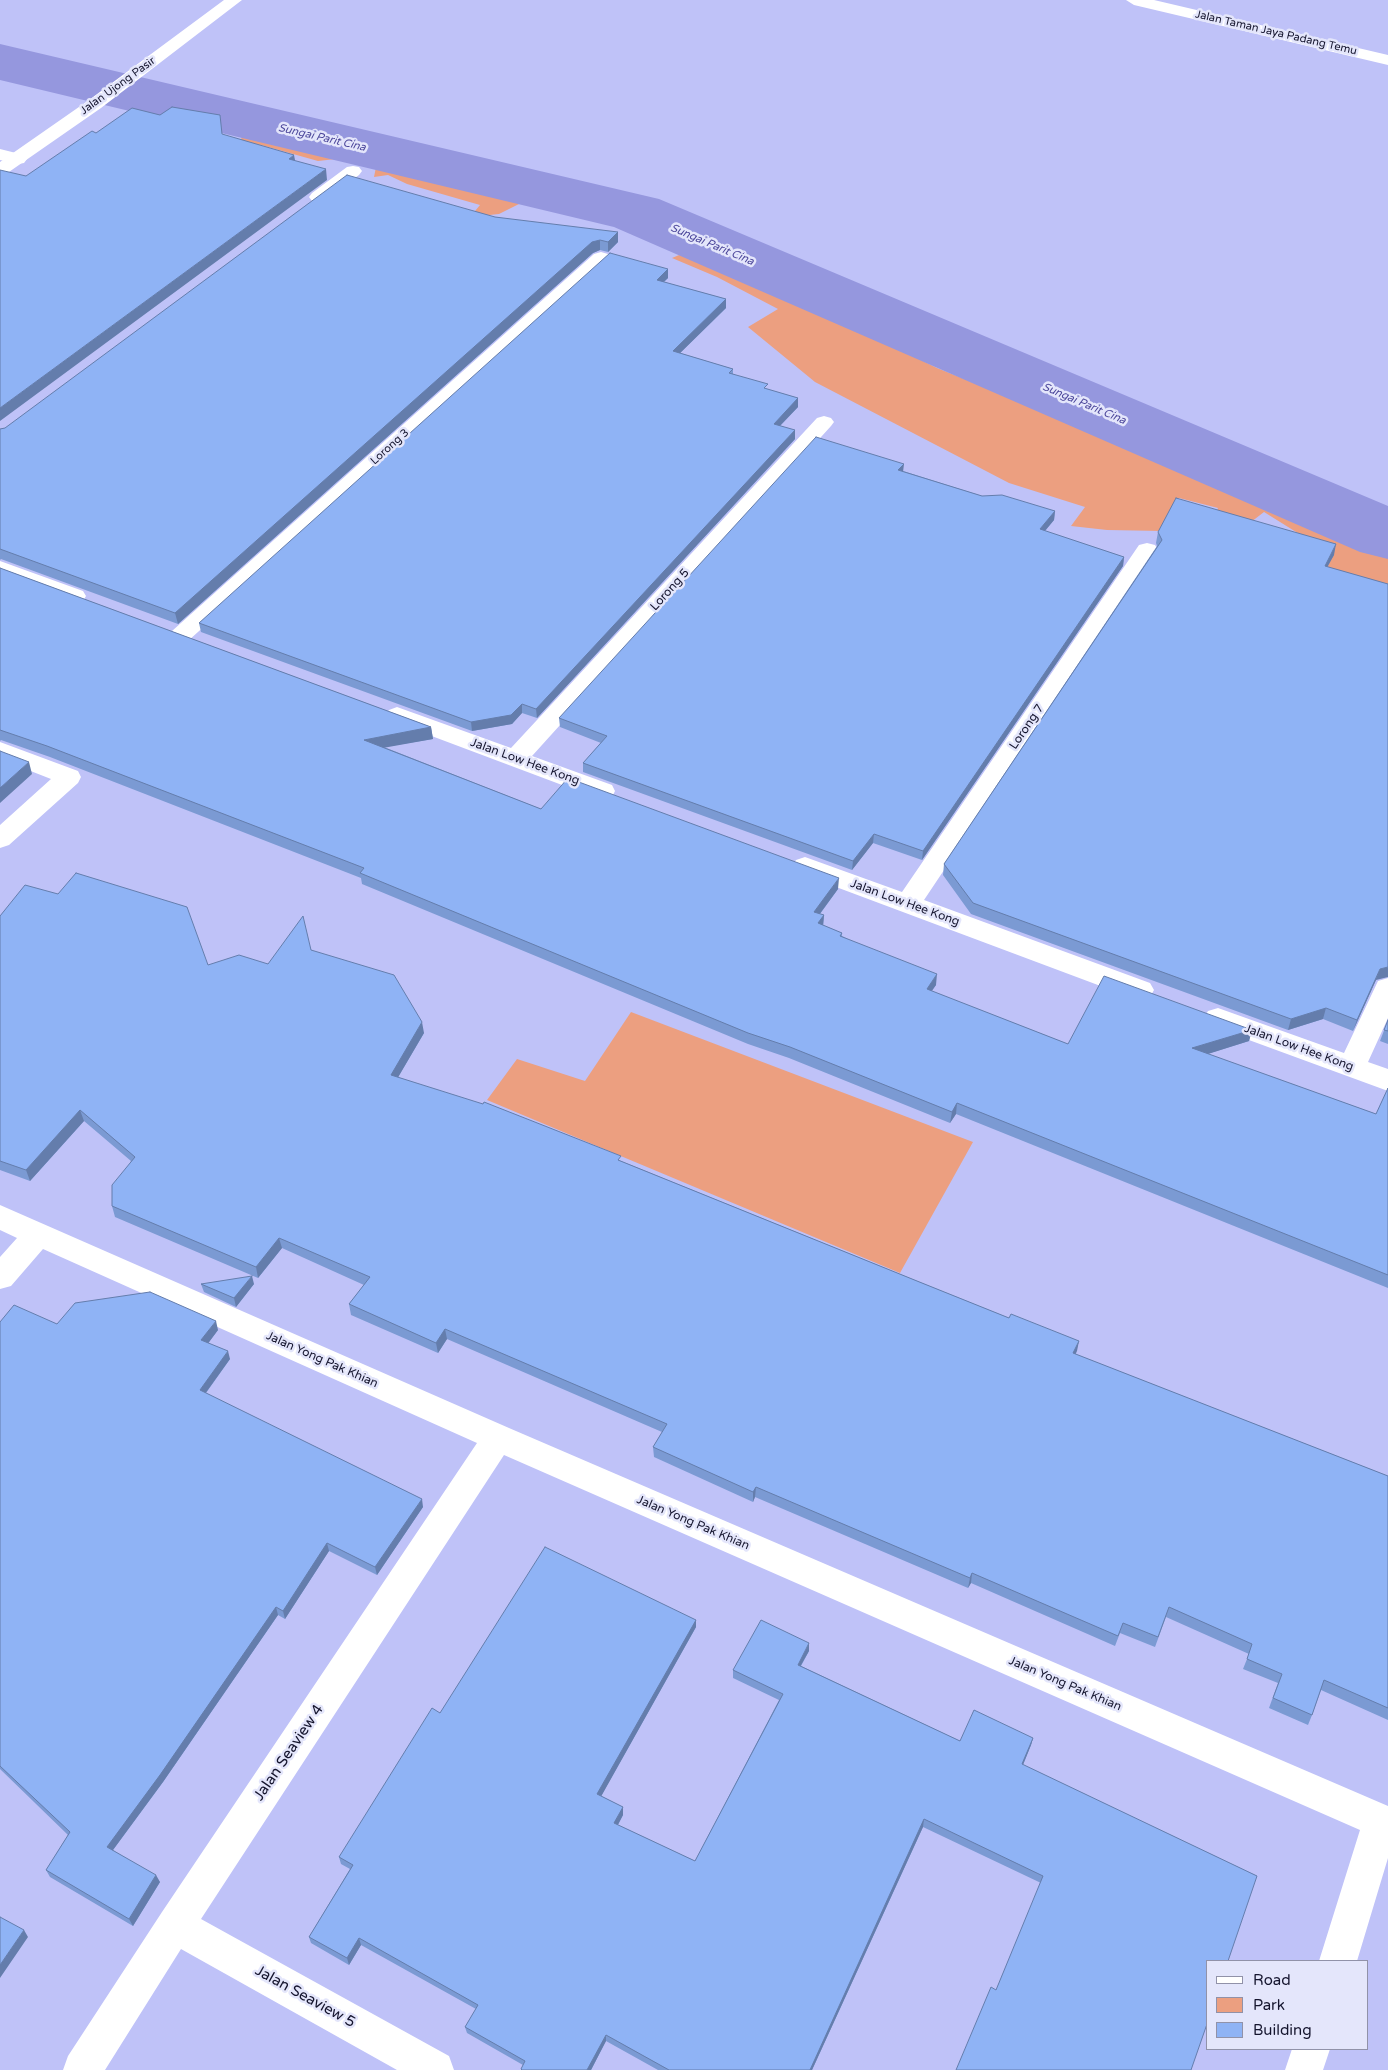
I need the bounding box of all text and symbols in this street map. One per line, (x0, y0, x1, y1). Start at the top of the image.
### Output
street label: Jalan Taman Jaya Padang Temu (1194, 8, 1358, 58)
street label: Jalan Ujong Pasir (78, 54, 158, 118)
water label: Sungai Parit Cina (277, 122, 367, 154)
water label: Sungai Parit Cina (668, 221, 756, 269)
water label: Sungai Parit Cina (1040, 380, 1128, 428)
street label: Lorong 3 (368, 426, 412, 468)
street label: Lorong 5 (647, 566, 693, 614)
street label: Lorong 7 (1007, 702, 1047, 752)
street label: Jalan Low Hee Kong (468, 736, 582, 788)
street label: Jalan Low Hee Kong (848, 877, 962, 929)
street label: Jalan Low Hee Kong (1242, 1022, 1356, 1074)
street label: Jalan Yong Pak Khian (264, 1329, 380, 1391)
street label: Jalan Yong Pak Khian (634, 1493, 752, 1553)
street label: Jalan Yong Pak Khian (1006, 1654, 1124, 1714)
street label: Jalan Seaview 4 (250, 1702, 328, 1804)
legend (1206, 1960, 1368, 2050)
street label: Jalan Seaview 5 (252, 1962, 358, 2032)
text: Road (1253, 1971, 1291, 1989)
text: Park (1253, 1996, 1285, 2014)
text: Building (1253, 2021, 1312, 2039)

